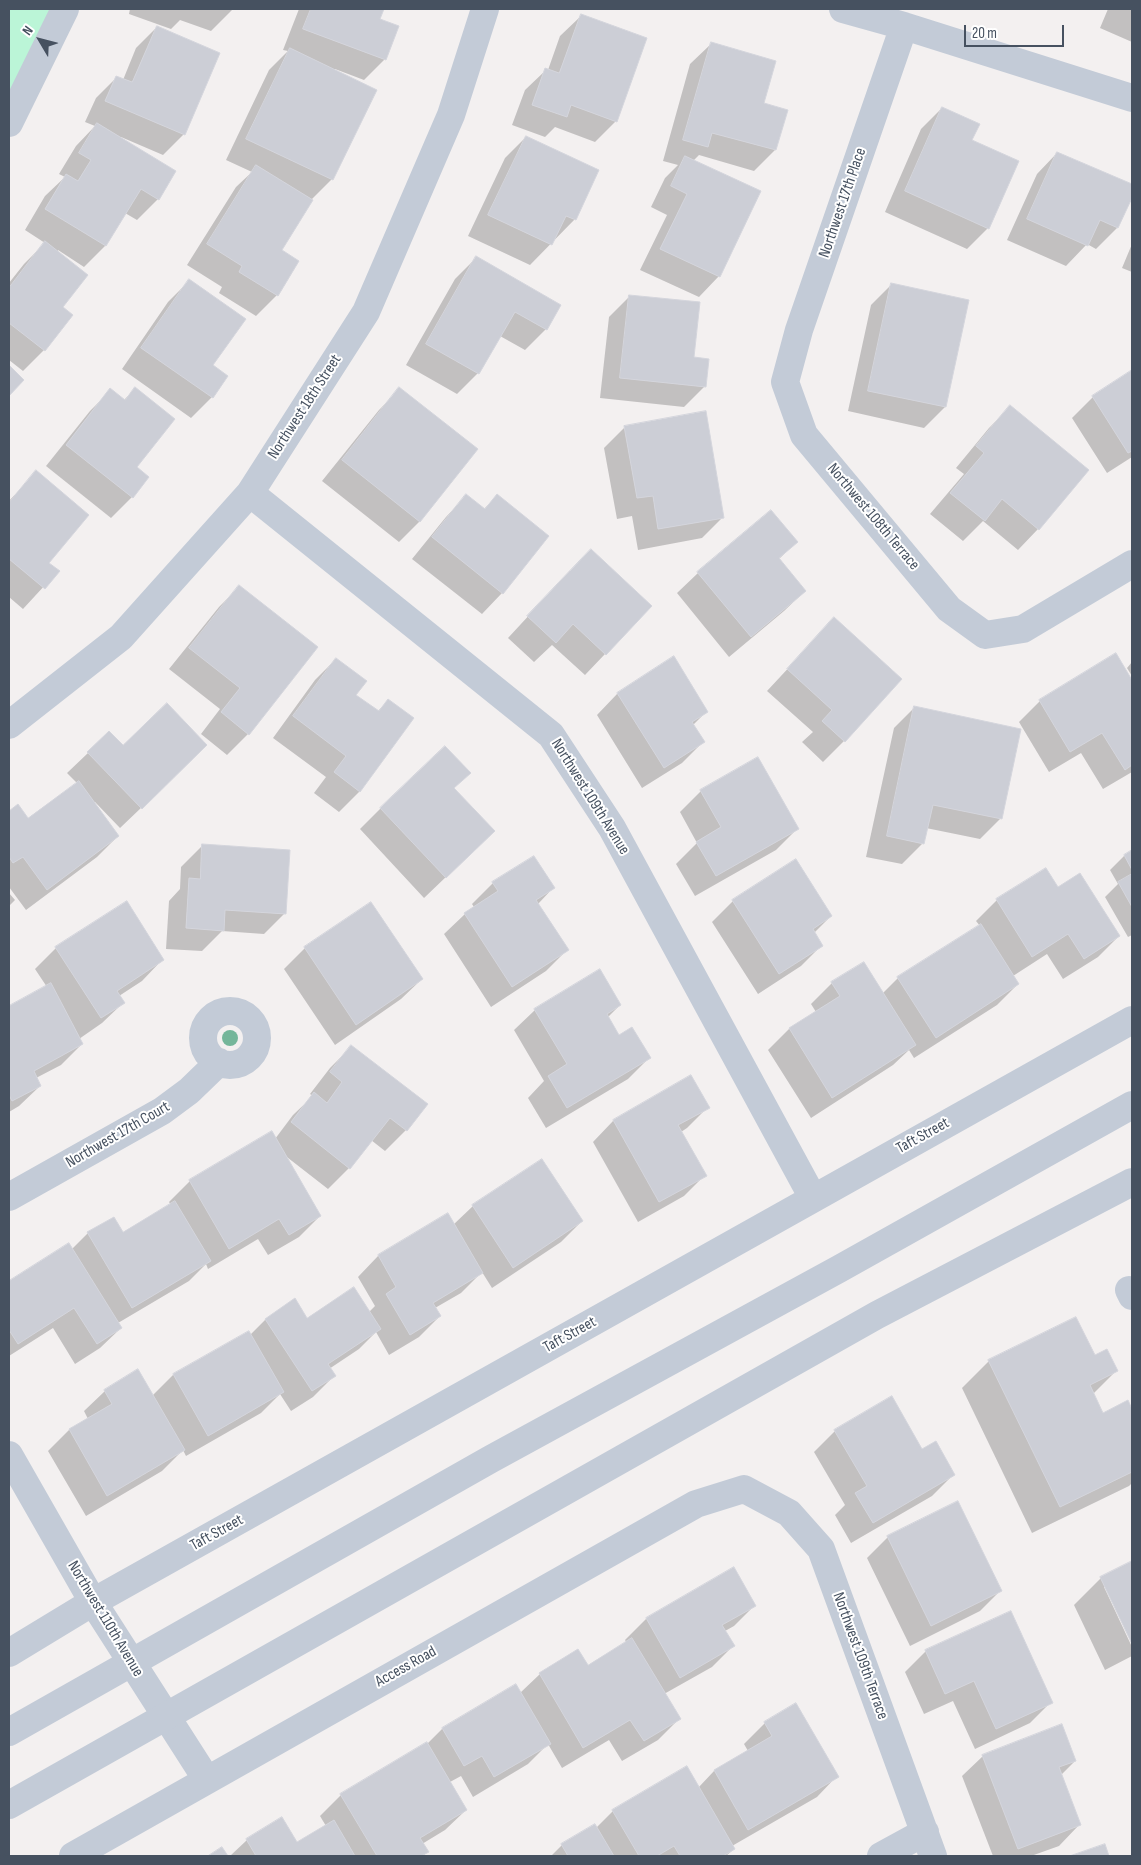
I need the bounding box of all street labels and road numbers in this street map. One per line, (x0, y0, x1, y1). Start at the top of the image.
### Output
street label: Northwest 17th Place (815, 146, 871, 260)
street label: Northwest 18th Street (264, 351, 346, 463)
street label: Northwest 108th Terrace (823, 460, 923, 574)
street label: Northwest 109th Avenue (547, 735, 633, 859)
street label: Northwest 17th Court (63, 1097, 173, 1173)
street label: Taft Street (893, 1114, 953, 1158)
street label: Taft Street (540, 1313, 600, 1357)
street label: Taft Street (187, 1511, 247, 1555)
street label: Northwest 110th Avenue (63, 1558, 147, 1680)
street label: Northwest 109th Terrace (828, 1590, 892, 1722)
street label: Access Road (372, 1642, 440, 1692)

